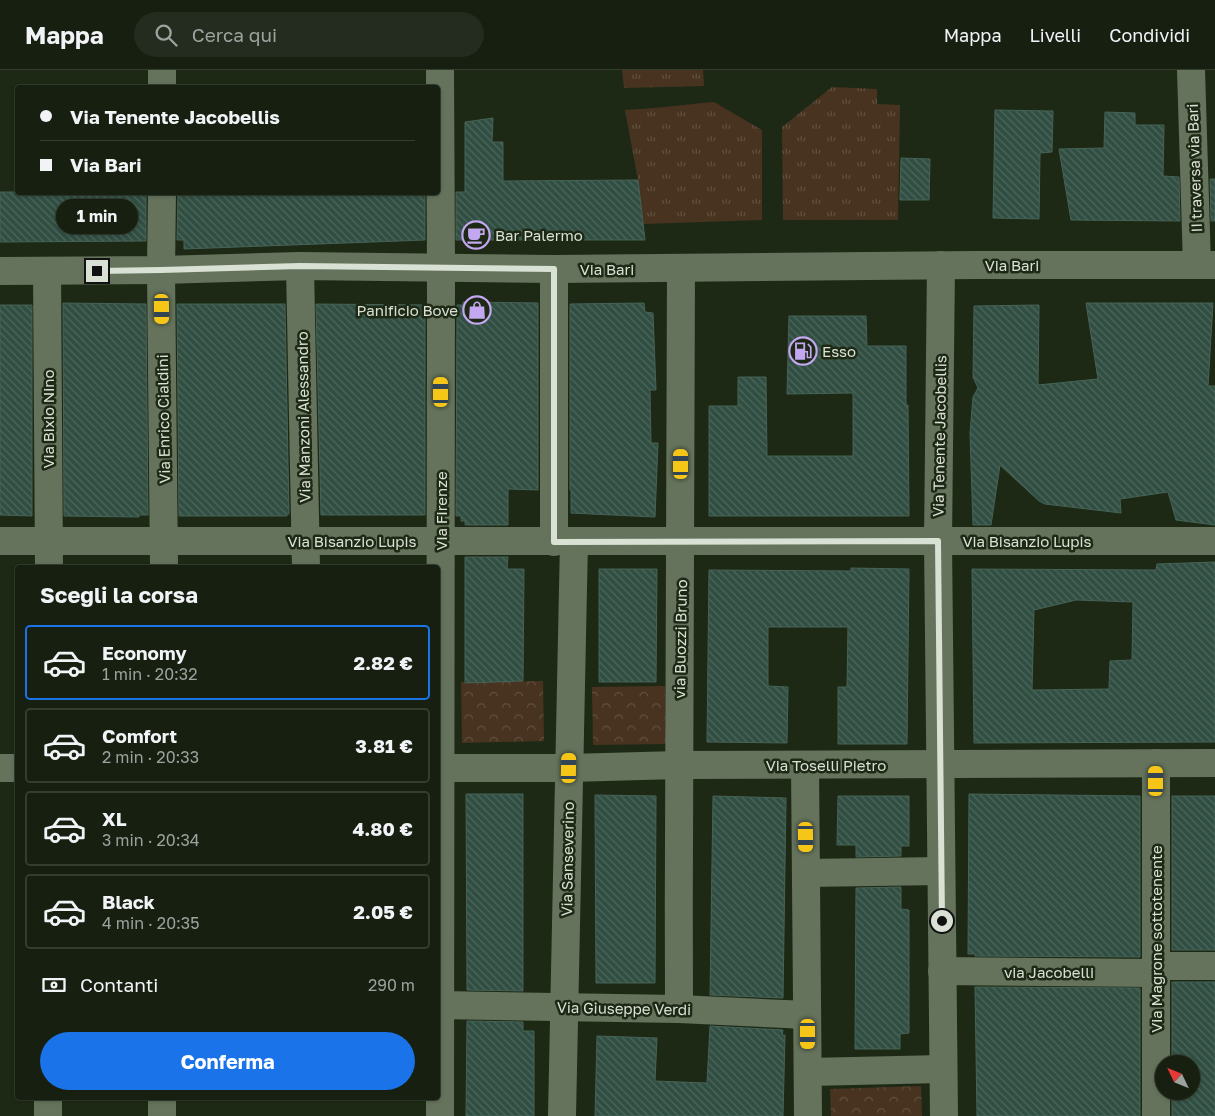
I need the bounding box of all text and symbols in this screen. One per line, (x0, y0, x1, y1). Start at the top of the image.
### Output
search box (134, 12, 484, 57)
text: Mappa (25, 20, 104, 49)
icon: search (152, 21, 180, 49)
text: Cerca qui (192, 23, 277, 46)
text: Mappa (944, 24, 1002, 46)
text: Livelli (1030, 24, 1081, 46)
text: Condividi (1109, 24, 1190, 46)
street label: II traversa via Bari (1183, 103, 1205, 233)
text: Via Tenente Jacobellis (70, 105, 280, 128)
text: Via Bari (70, 153, 142, 176)
callout: 1 min (56, 198, 138, 234)
text: 1 min (77, 206, 117, 226)
cafe icon: Bar Palermo (461, 220, 491, 250)
place label: Bar Palermo (495, 226, 583, 244)
street label: Via Bari (985, 256, 1039, 274)
route end (86, 260, 108, 282)
street label: Via Bari (580, 260, 634, 278)
car (154, 294, 169, 324)
shop icon: Panificio Bove (462, 295, 492, 325)
place label: Panificio Bove (357, 301, 458, 319)
street label: Via Manzoni Alessandro (293, 331, 313, 503)
fuel station icon: Esso (788, 336, 818, 366)
place label: Esso (822, 342, 856, 360)
street label: Via Enrico Cialdini (153, 354, 173, 484)
street label: Via Tenente Jacobellis (929, 355, 949, 517)
street label: Via Bixio Nino (39, 369, 57, 469)
car (433, 377, 448, 407)
car (673, 449, 688, 479)
street label: Via Firenze (432, 471, 450, 551)
street label: Via Bisanzio Lupis (288, 532, 417, 550)
street label: Via Bisanzio Lupis (963, 532, 1092, 550)
street label: via Buozzi Bruno (670, 579, 690, 699)
text: Scegli la corsa (40, 581, 198, 608)
icon: car (42, 640, 87, 685)
text: Economy (102, 641, 187, 664)
text: 2.82 € (353, 651, 413, 674)
text: 1 min · 20:32 (102, 664, 198, 684)
icon: car (42, 723, 87, 768)
text: Comfort (102, 724, 177, 747)
text: 3.81 € (355, 734, 413, 757)
text: 2 min · 20:33 (102, 747, 199, 767)
car (561, 753, 576, 783)
street label: Via Toselli Pietro (766, 756, 886, 774)
car (1148, 766, 1163, 796)
street label: Via Sanseverino (557, 801, 577, 917)
icon: car (42, 806, 87, 851)
text: XL (102, 807, 127, 830)
text: 4.80 € (352, 817, 413, 840)
car (798, 822, 813, 852)
text: 3 min · 20:34 (102, 830, 200, 850)
street label: Via Magrone sottotenente (1147, 845, 1165, 1033)
icon: car (42, 889, 87, 934)
text: Black (102, 890, 155, 913)
text: 2.05 € (353, 900, 413, 923)
route start (931, 910, 953, 932)
text: 4 min · 20:35 (102, 913, 200, 933)
street label: via Jacobelli (1004, 963, 1094, 981)
icon: cash (40, 971, 68, 999)
text: Contanti (80, 973, 158, 996)
text: 290 m (368, 975, 415, 995)
street label: Via Giuseppe Verdi (557, 998, 691, 1018)
car (800, 1019, 815, 1049)
button: Conferma (40, 1032, 415, 1090)
north arrow (1155, 1055, 1200, 1100)
map controls (1155, 1055, 1200, 1100)

